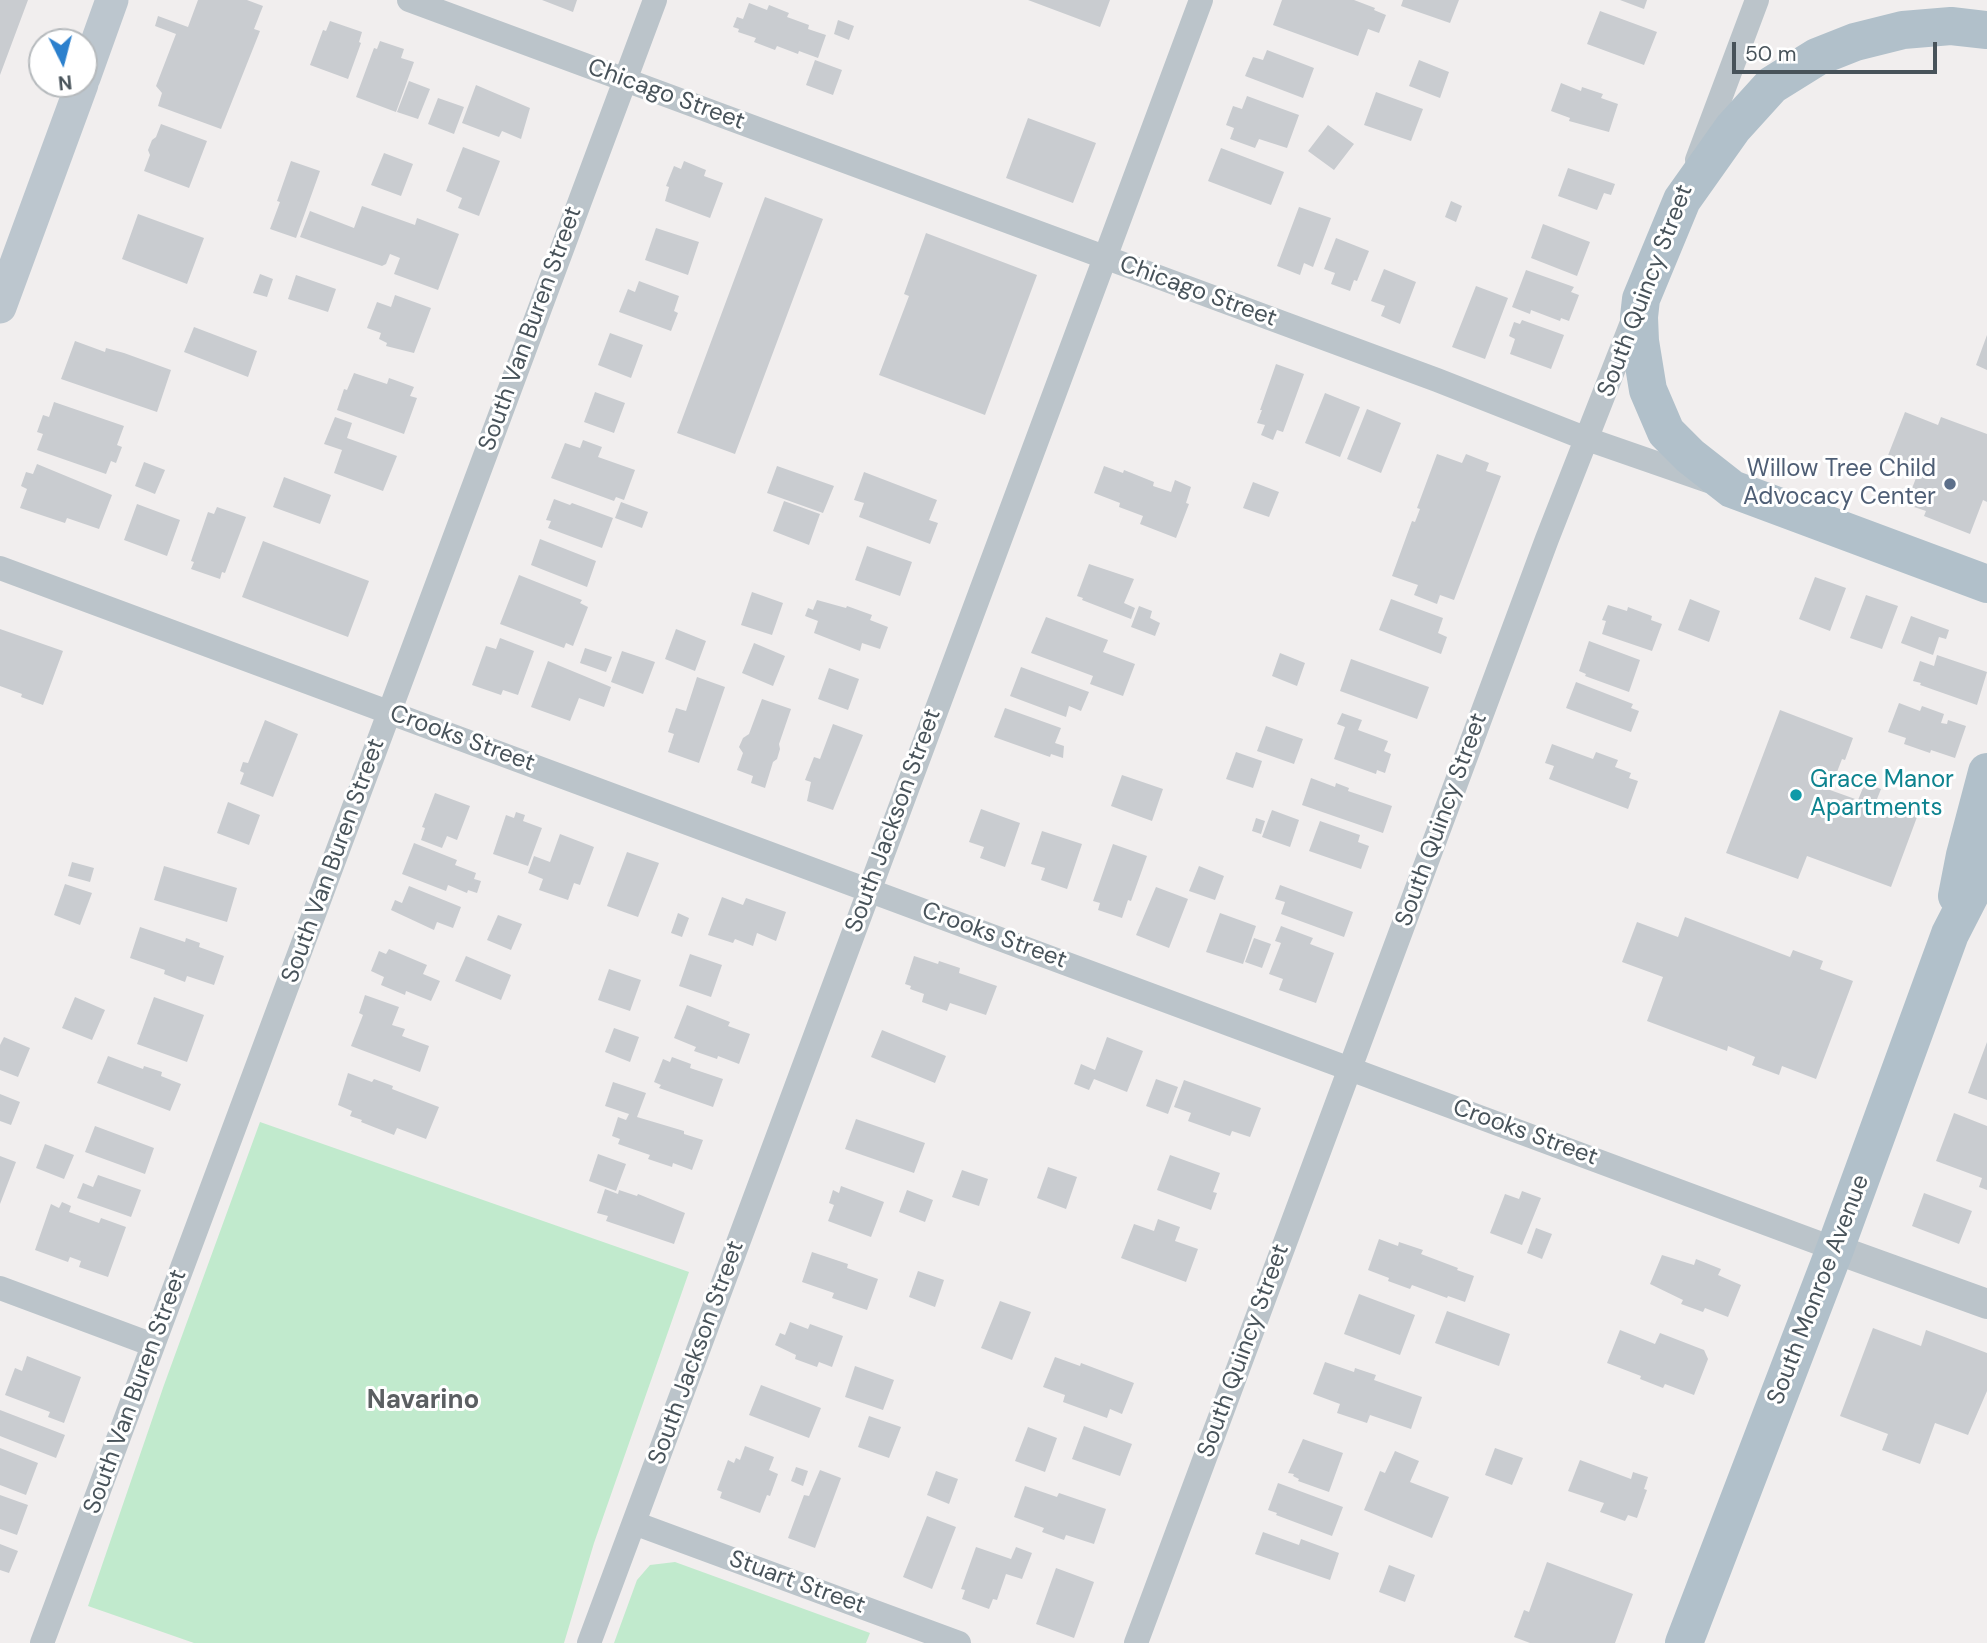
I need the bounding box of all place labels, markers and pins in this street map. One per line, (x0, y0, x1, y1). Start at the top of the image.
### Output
place label: Willow Tree Child Advocacy Center (1743, 456, 1936, 512)
marker: Willow Tree Child Advocacy Center (1942, 476, 1958, 492)
place label: Grace Manor Apartments (1810, 767, 1954, 823)
marker: Grace Manor Apartments (1788, 787, 1804, 803)

